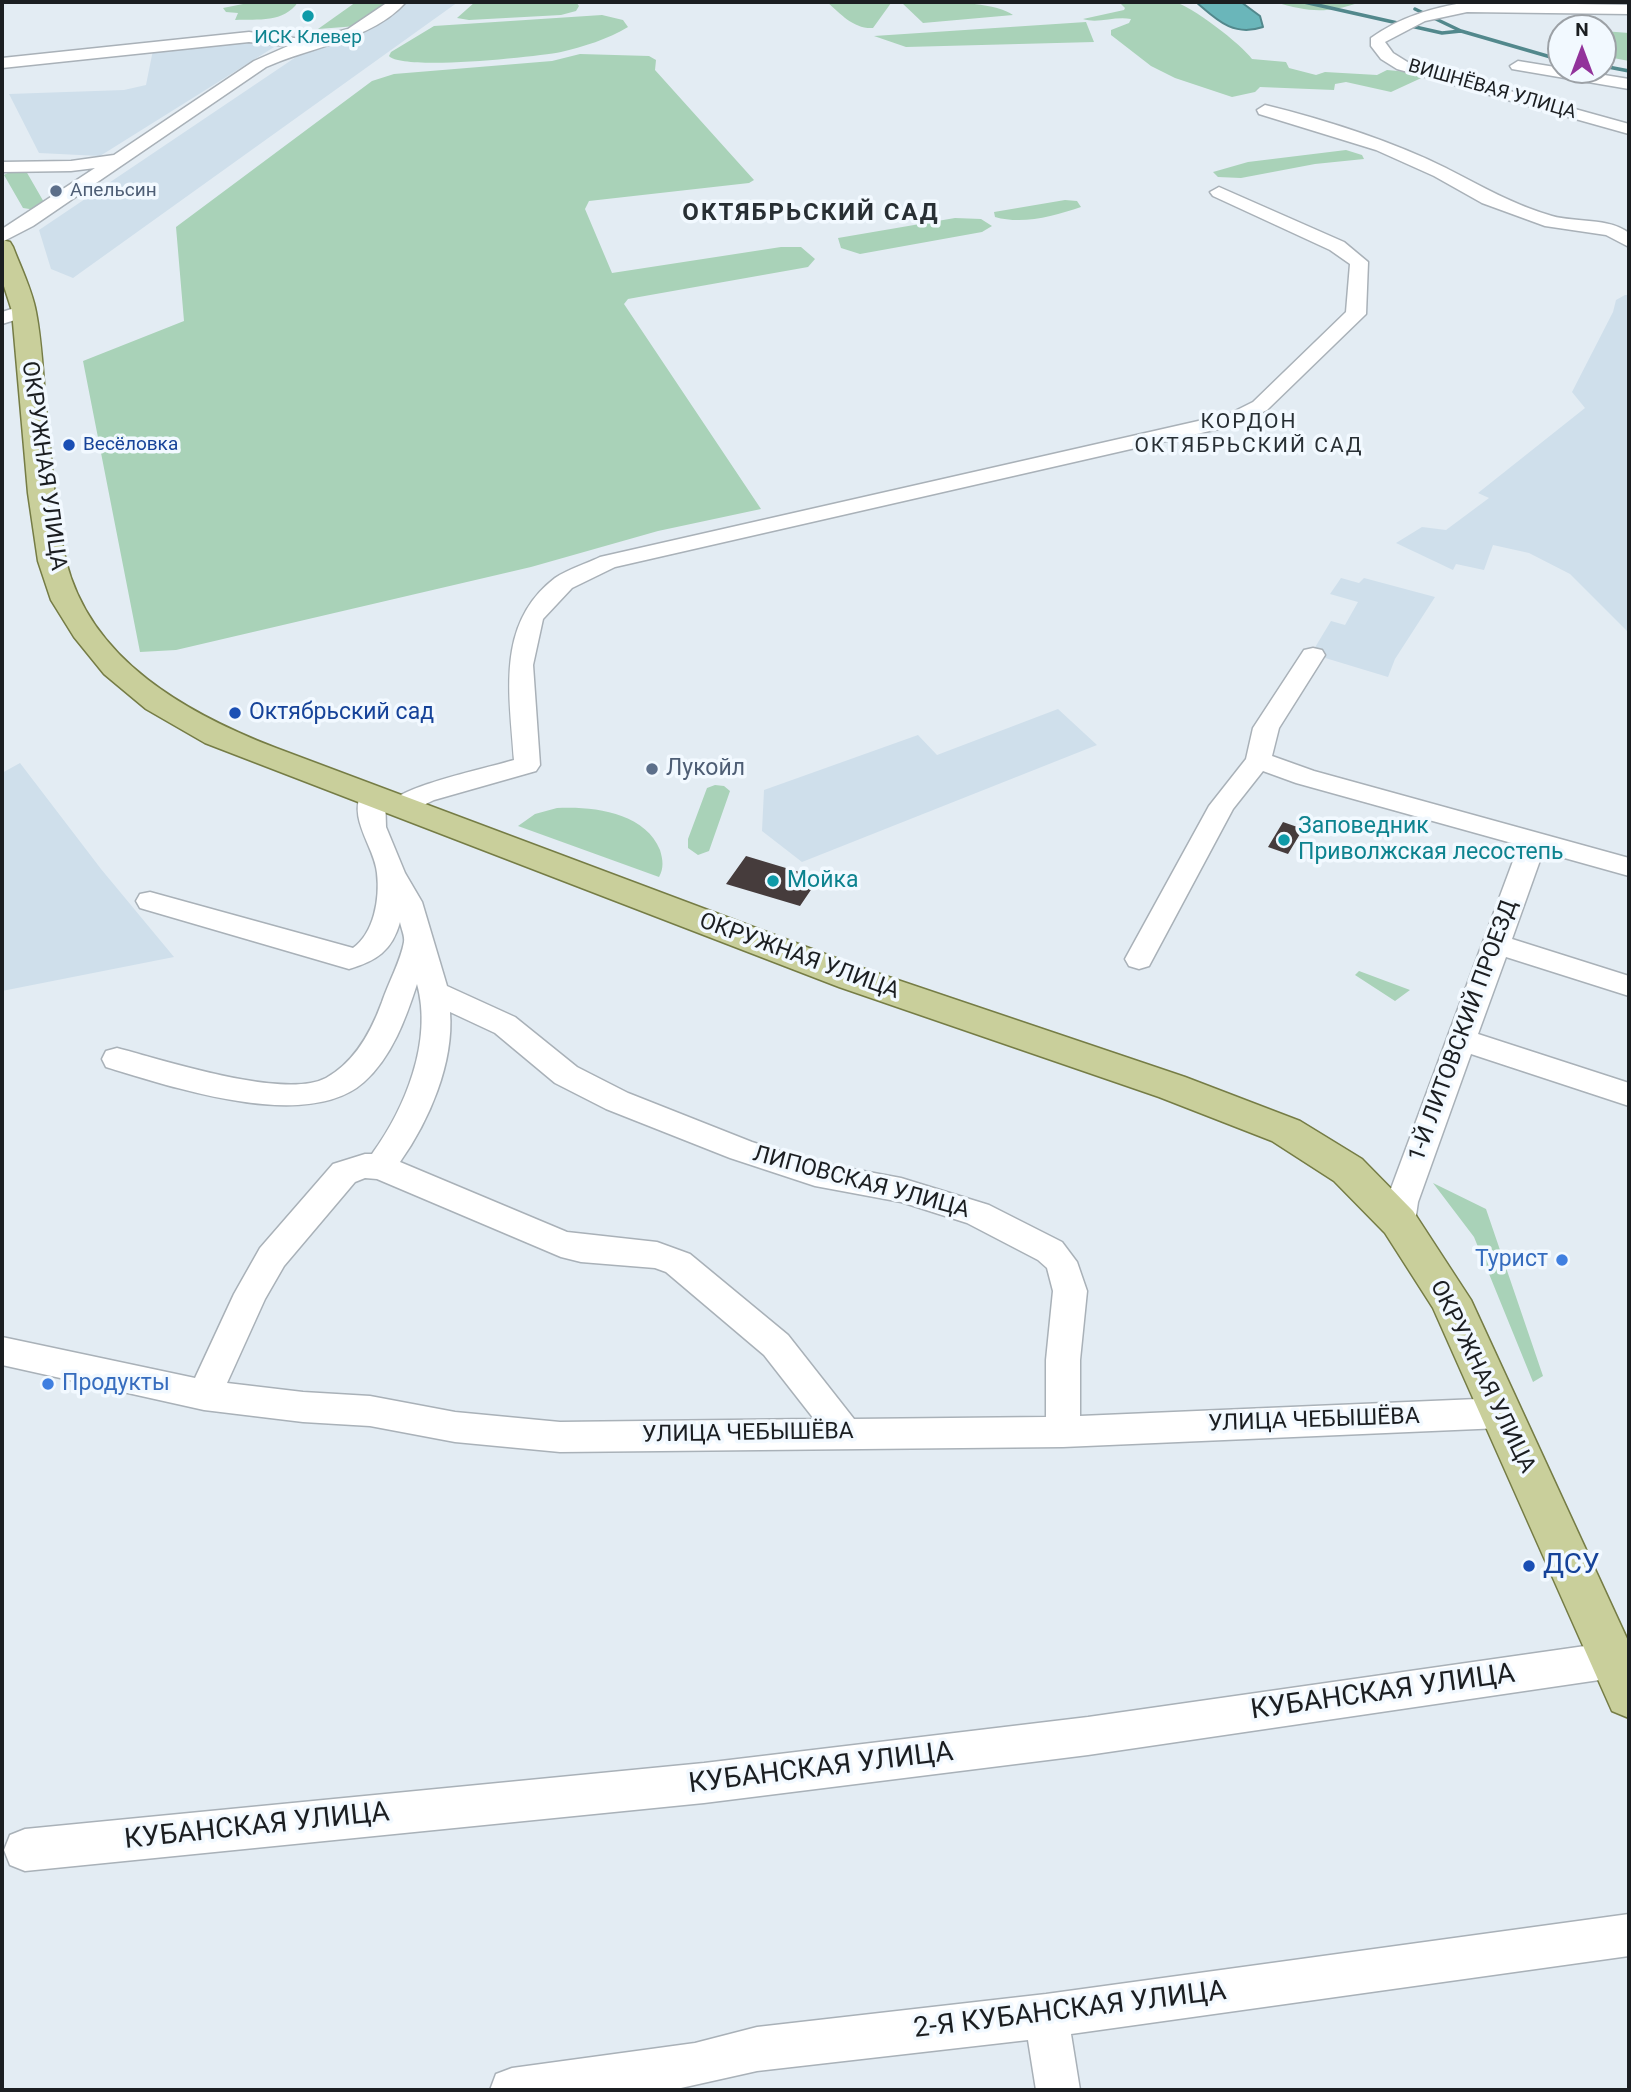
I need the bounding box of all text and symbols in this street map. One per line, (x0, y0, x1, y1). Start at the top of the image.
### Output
marker: ИСК Клевер (300, 8, 316, 24)
north arrow (1547, 14, 1617, 84)
text: N (1575, 18, 1589, 41)
place label: ИСК Клевер (254, 27, 362, 49)
street label: ВИШНЁВАЯ УЛИЦА (1405, 55, 1579, 125)
place label: Апельсин (70, 180, 157, 202)
marker: Апельсин (48, 183, 64, 199)
district label: ОКТЯБРЬСКИЙ САД (684, 200, 938, 228)
street label: ОКРУЖНАЯ УЛИЦА (15, 360, 71, 572)
district label: КОРДОН ОКТЯБРЬСКИЙ САД (1136, 410, 1362, 460)
place label: Весёловка (83, 434, 178, 456)
marker: Весёловка (61, 437, 77, 453)
place label: Октябрьский сад (249, 699, 434, 727)
marker: Октябрьский сад (227, 705, 243, 721)
place label: Лукойл (666, 755, 745, 783)
marker: Лукойл (644, 761, 660, 777)
place label: Заповедник Приволжская лесостепь (1298, 813, 1563, 867)
marker: Заповедник Приволжская лесостепь (1276, 832, 1292, 848)
place label: Мойка (787, 867, 858, 895)
marker: Мойка (765, 873, 781, 889)
street label: 1-Й ЛИТОВСКИЙ ПРОЕЗД (1404, 896, 1524, 1166)
street label: ОКРУЖНАЯ УЛИЦА (695, 908, 903, 1006)
street label: ЛИПОВСКАЯ УЛИЦА (750, 1141, 972, 1225)
place label: Турист (1475, 1246, 1548, 1274)
marker: Турист (1554, 1252, 1570, 1268)
street label: ОКРУЖНАЯ УЛИЦА (1423, 1276, 1541, 1478)
place label: Продукты (62, 1370, 170, 1398)
marker: Продукты (40, 1376, 56, 1392)
street label: УЛИЦА ЧЕБЫШЁВА (1208, 1404, 1420, 1438)
street label: УЛИЦА ЧЕБЫШЁВА (642, 1418, 854, 1450)
place label: ДСУ (1543, 1549, 1600, 1583)
marker: ДСУ (1521, 1558, 1537, 1574)
street label: КУБАНСКАЯ УЛИЦА (1249, 1658, 1517, 1728)
street label: КУБАНСКАЯ УЛИЦА (687, 1736, 955, 1802)
street label: КУБАНСКАЯ УЛИЦА (123, 1796, 391, 1858)
street label: 2-Я КУБАНСКАЯ УЛИЦА (912, 1975, 1228, 2047)

